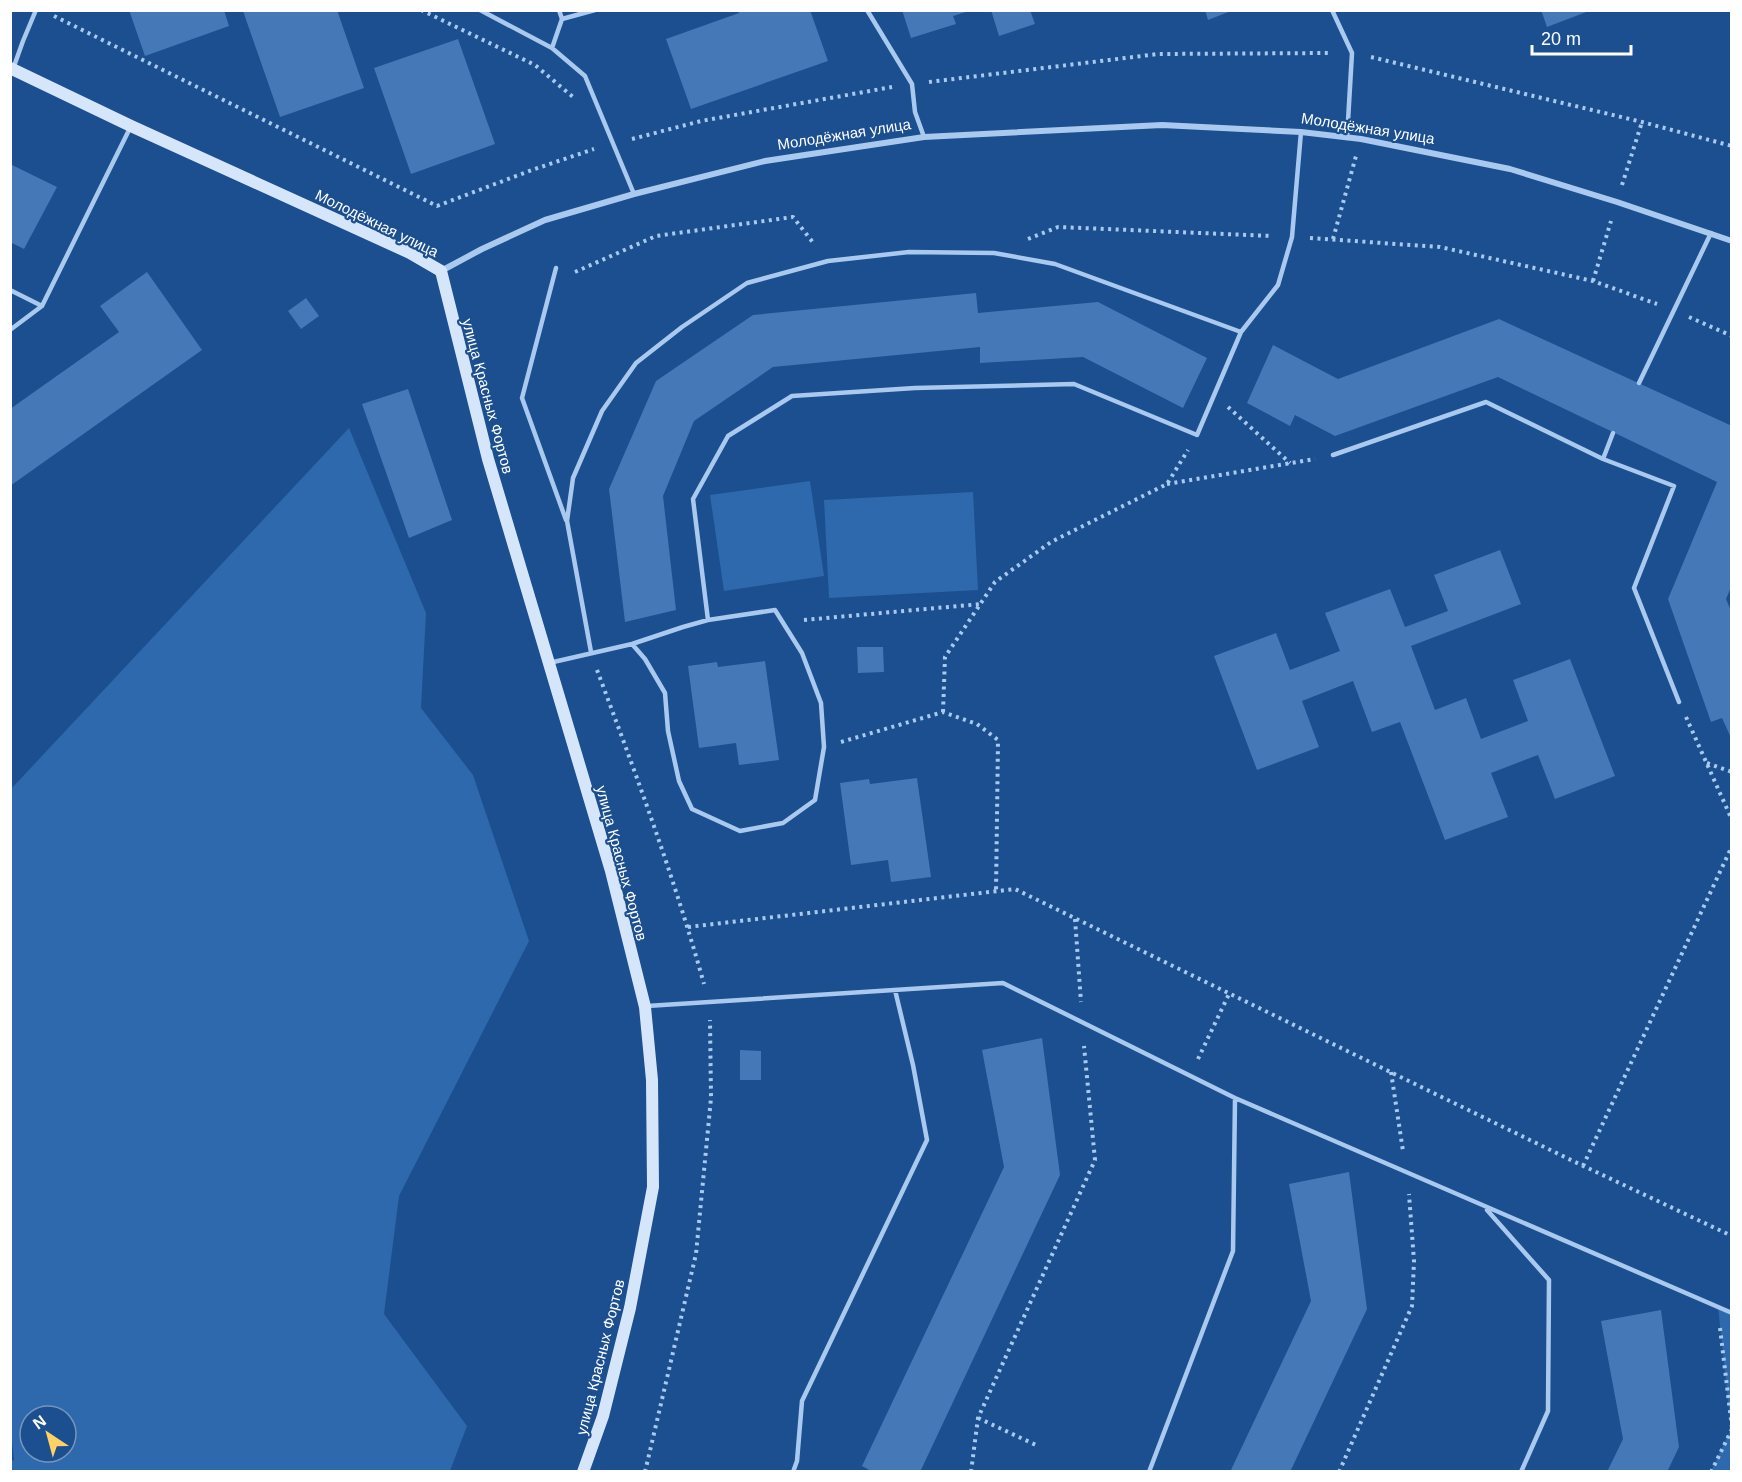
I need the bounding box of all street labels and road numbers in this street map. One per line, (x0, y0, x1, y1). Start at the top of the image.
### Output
street label: Молодёжная улица (1300, 109, 1437, 147)
street label: Молодёжная улица (776, 115, 913, 153)
street label: Молодёжная улица (313, 186, 442, 260)
street label: улица Красных Фортов (459, 317, 517, 475)
street label: улица Красных Фортов (593, 784, 651, 942)
street label: улица Красных Фортов (572, 1277, 628, 1437)

